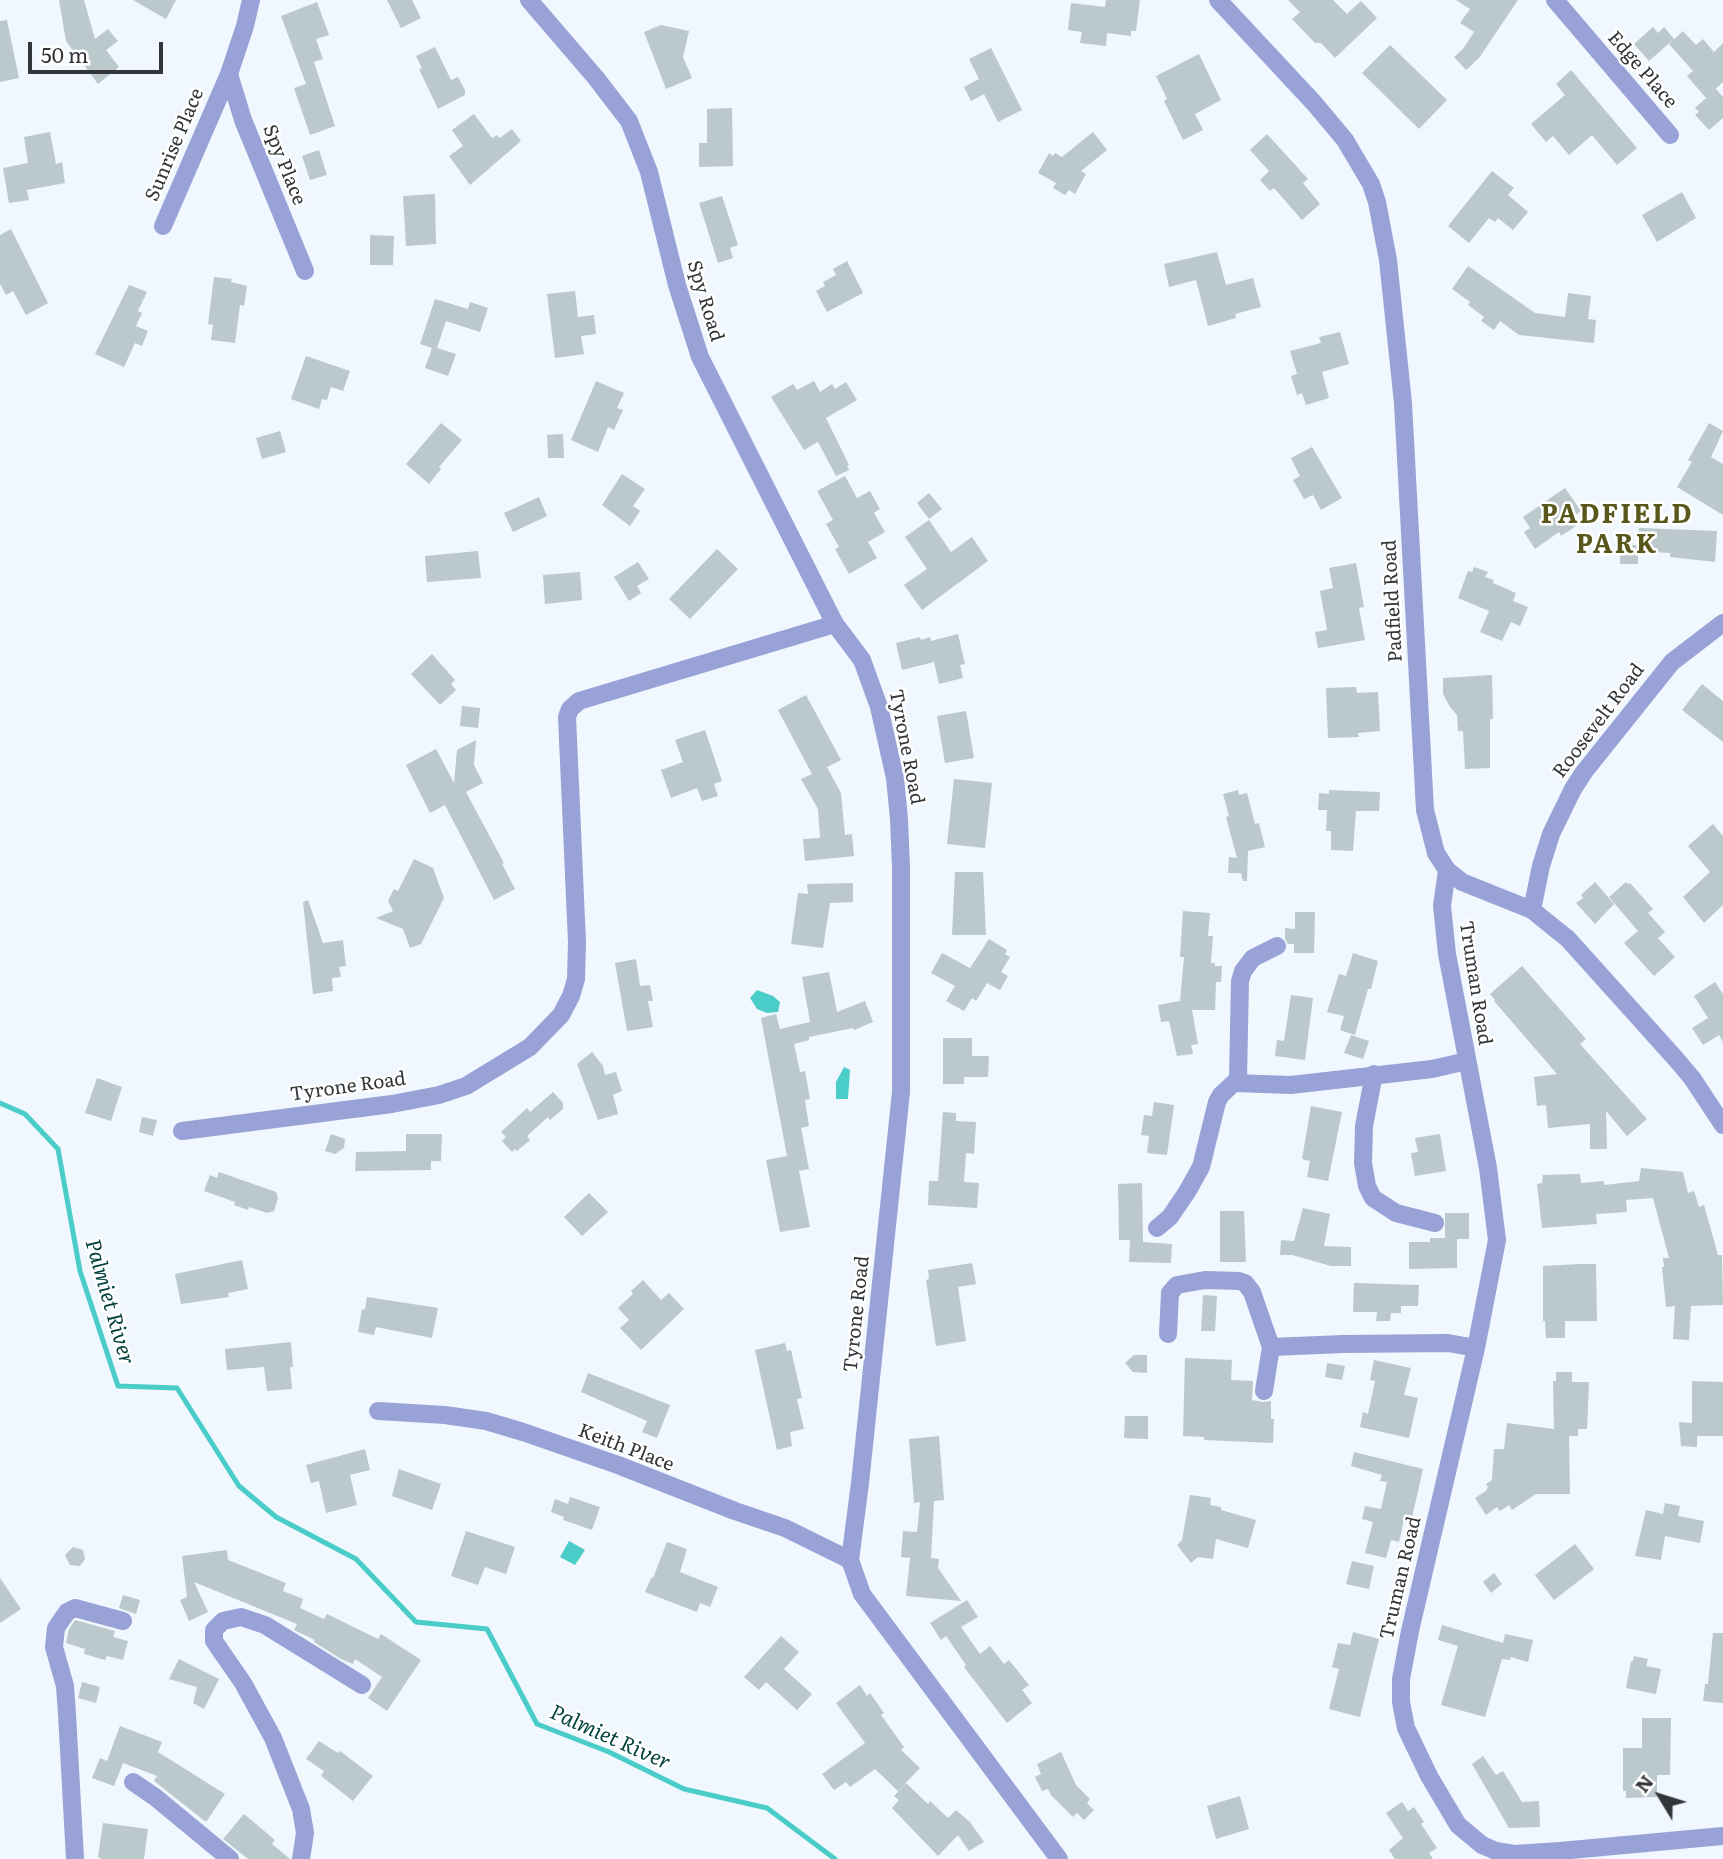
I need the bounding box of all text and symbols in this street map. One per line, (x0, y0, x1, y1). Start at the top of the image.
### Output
street label: Edge Place (1602, 27, 1682, 113)
scale bar (32, 28, 166, 72)
text: 50 m (41, 38, 88, 69)
street label: Sunrise Place (141, 85, 209, 205)
street label: Spy Place (258, 121, 310, 209)
street label: Spy Road (682, 258, 728, 344)
district label: PADFIELD PARK (1542, 499, 1692, 560)
street label: Padfield Road (1378, 539, 1408, 663)
street label: Roosevelt Road (1549, 659, 1649, 783)
street label: Tyrone Road (884, 688, 928, 806)
street label: Truman Road (1454, 919, 1496, 1047)
street label: Tyrone Road (289, 1068, 407, 1106)
water label: Palmiet River (79, 1236, 139, 1368)
street label: Tyrone Road (840, 1255, 874, 1373)
street label: Keith Place (575, 1419, 677, 1477)
street label: Truman Road (1376, 1514, 1426, 1642)
water label: Palmiet River (546, 1700, 674, 1776)
north arrow (1625, 1761, 1695, 1831)
text: N (1628, 1768, 1659, 1798)

